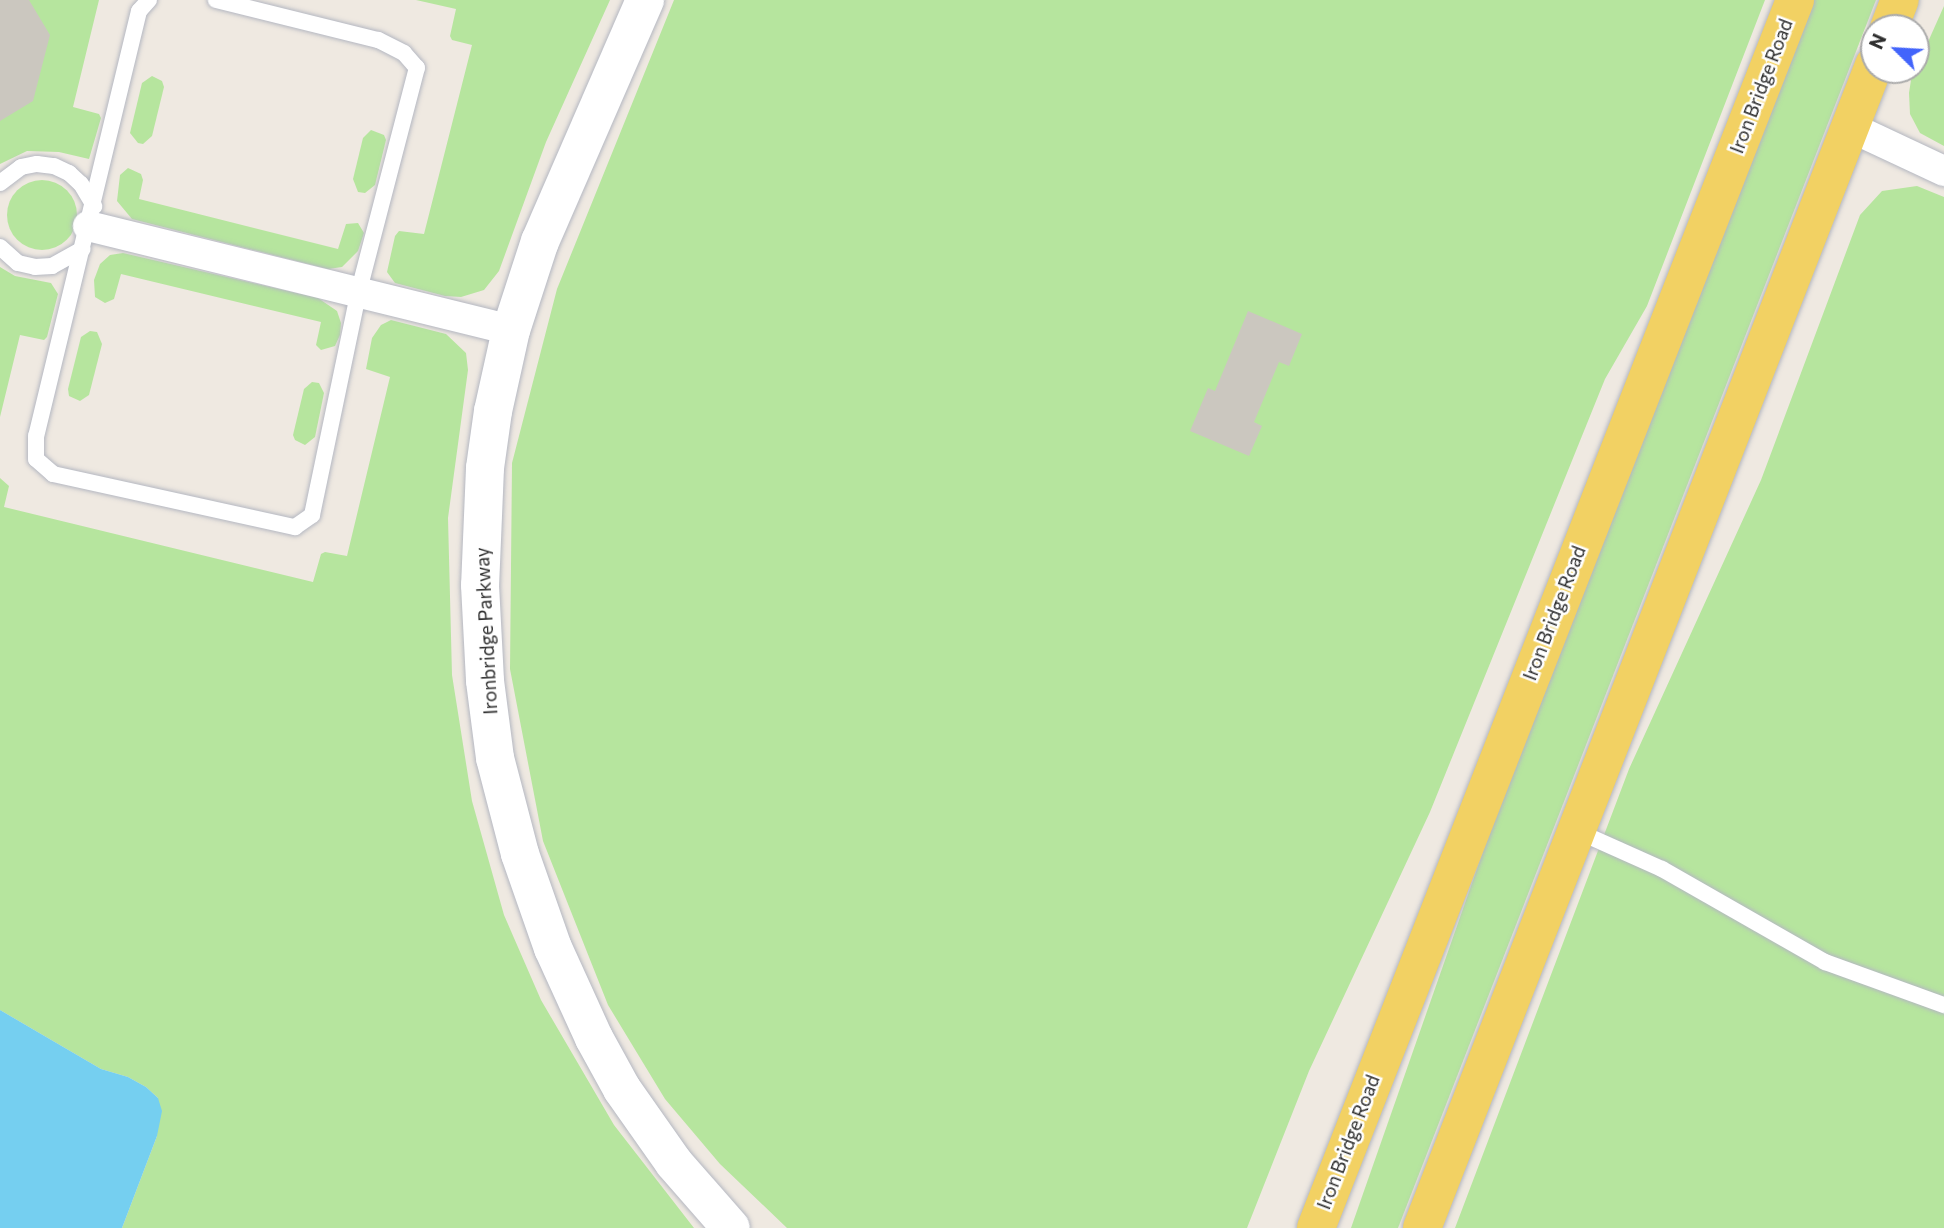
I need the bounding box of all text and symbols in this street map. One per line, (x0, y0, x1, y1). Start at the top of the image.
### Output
north arrow (1860, 14, 1930, 84)
street label: Iron Bridge Road (1725, 15, 1797, 157)
text: N (1864, 30, 1891, 52)
street label: Iron Bridge Road (1518, 542, 1590, 684)
street label: Ironbridge Parkway (470, 547, 502, 715)
street label: Iron Bridge Road (1312, 1071, 1384, 1213)

